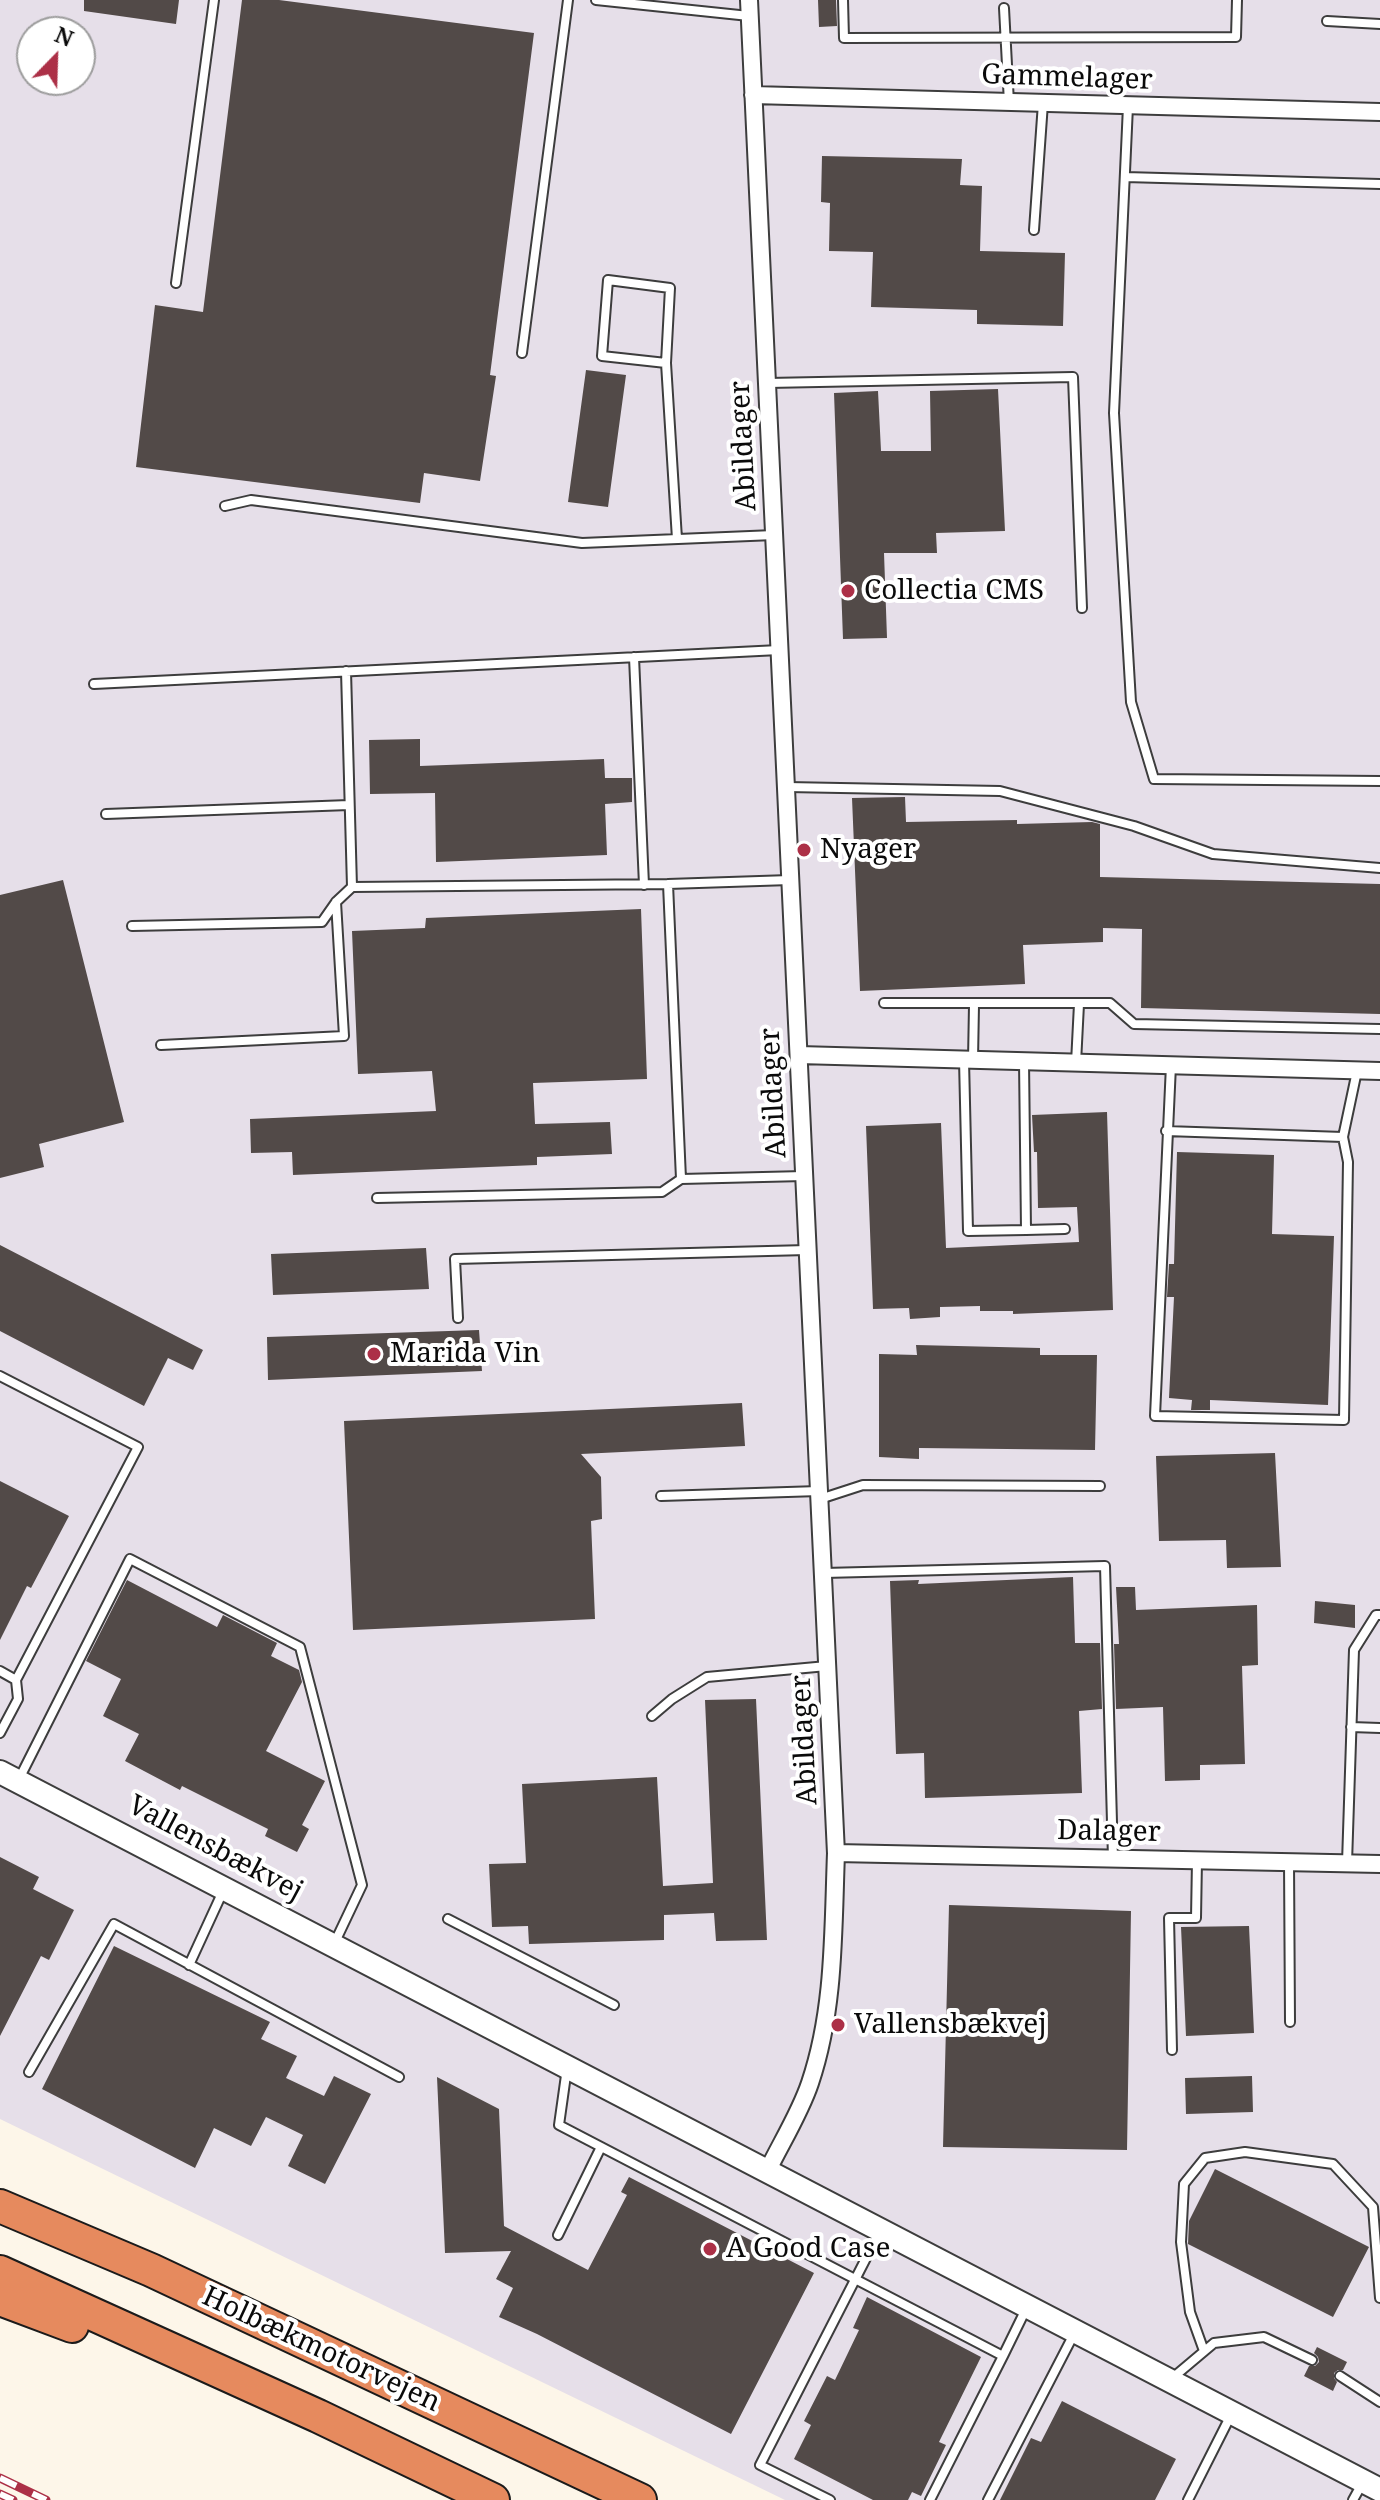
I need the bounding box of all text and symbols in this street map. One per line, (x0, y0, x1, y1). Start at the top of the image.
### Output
north arrow (16, 16, 96, 96)
text: N (51, 19, 78, 53)
street label: Gammelager (981, 58, 1153, 98)
street label: Abildager (724, 380, 764, 512)
place label: Collectia CMS (864, 574, 1044, 608)
marker: Collectia CMS (839, 582, 857, 600)
place label: Nyager (820, 833, 916, 867)
marker: Nyager (795, 841, 813, 859)
street label: Abildager (754, 1027, 794, 1159)
place label: Marida Vin (390, 1337, 540, 1371)
marker: Marida Vin (365, 1345, 383, 1363)
street label: Abildager (785, 1674, 825, 1806)
street label: Vallensbækvej (122, 1789, 308, 1909)
street label: Dalager (1057, 1814, 1161, 1850)
place label: Vallensbækvej (854, 2008, 1047, 2042)
marker: Vallensbækvej (829, 2016, 847, 2034)
place label: A Good Case (726, 2232, 890, 2266)
marker: A Good Case (701, 2240, 719, 2258)
street label: Holbækmotorvejen (197, 2280, 445, 2420)

